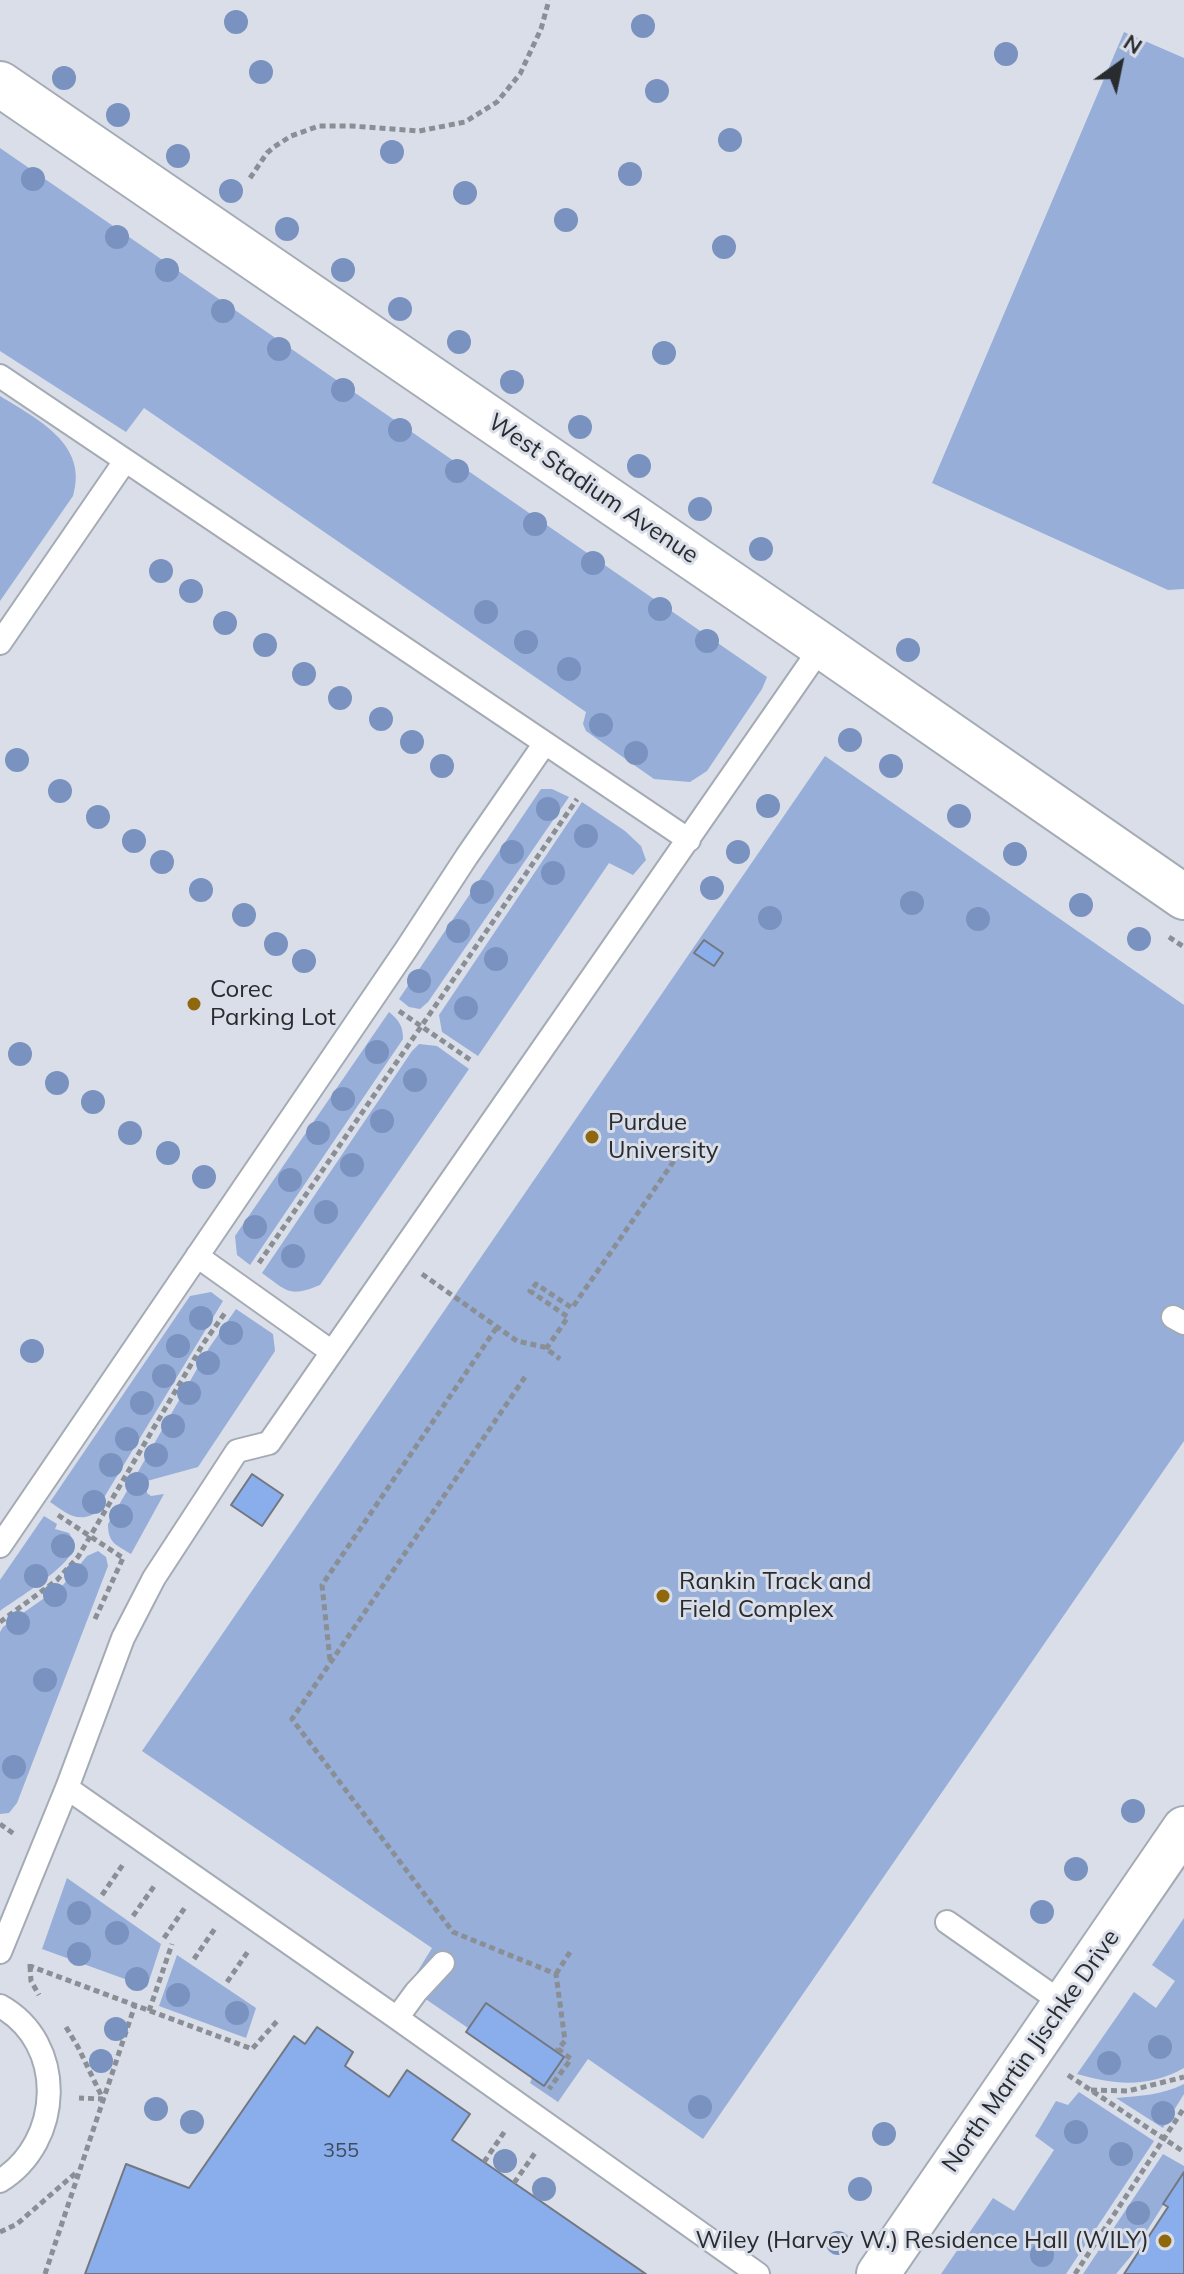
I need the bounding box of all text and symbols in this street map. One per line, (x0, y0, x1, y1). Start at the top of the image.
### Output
north arrow (1080, 24, 1160, 104)
text: N (1118, 28, 1148, 60)
street label: West Stadium Avenue (482, 408, 704, 570)
place label: Corec Parking Lot (210, 976, 336, 1032)
marker: Corec Parking Lot (185, 995, 203, 1013)
place label: Purdue University (608, 1109, 718, 1165)
marker: Purdue University (583, 1128, 601, 1146)
place label: Rankin Track and Field Complex (679, 1568, 871, 1624)
marker: Rankin Track and Field Complex (654, 1587, 672, 1605)
street label: North Martin Jischke Drive (936, 1924, 1126, 2178)
house number: 355 (323, 2139, 359, 2163)
place label: Wiley (Harvey W.) Residence Hall (WILY) (695, 2227, 1149, 2255)
marker: Wiley (Harvey W.) Residence Hall (WILY) (1156, 2232, 1174, 2250)

